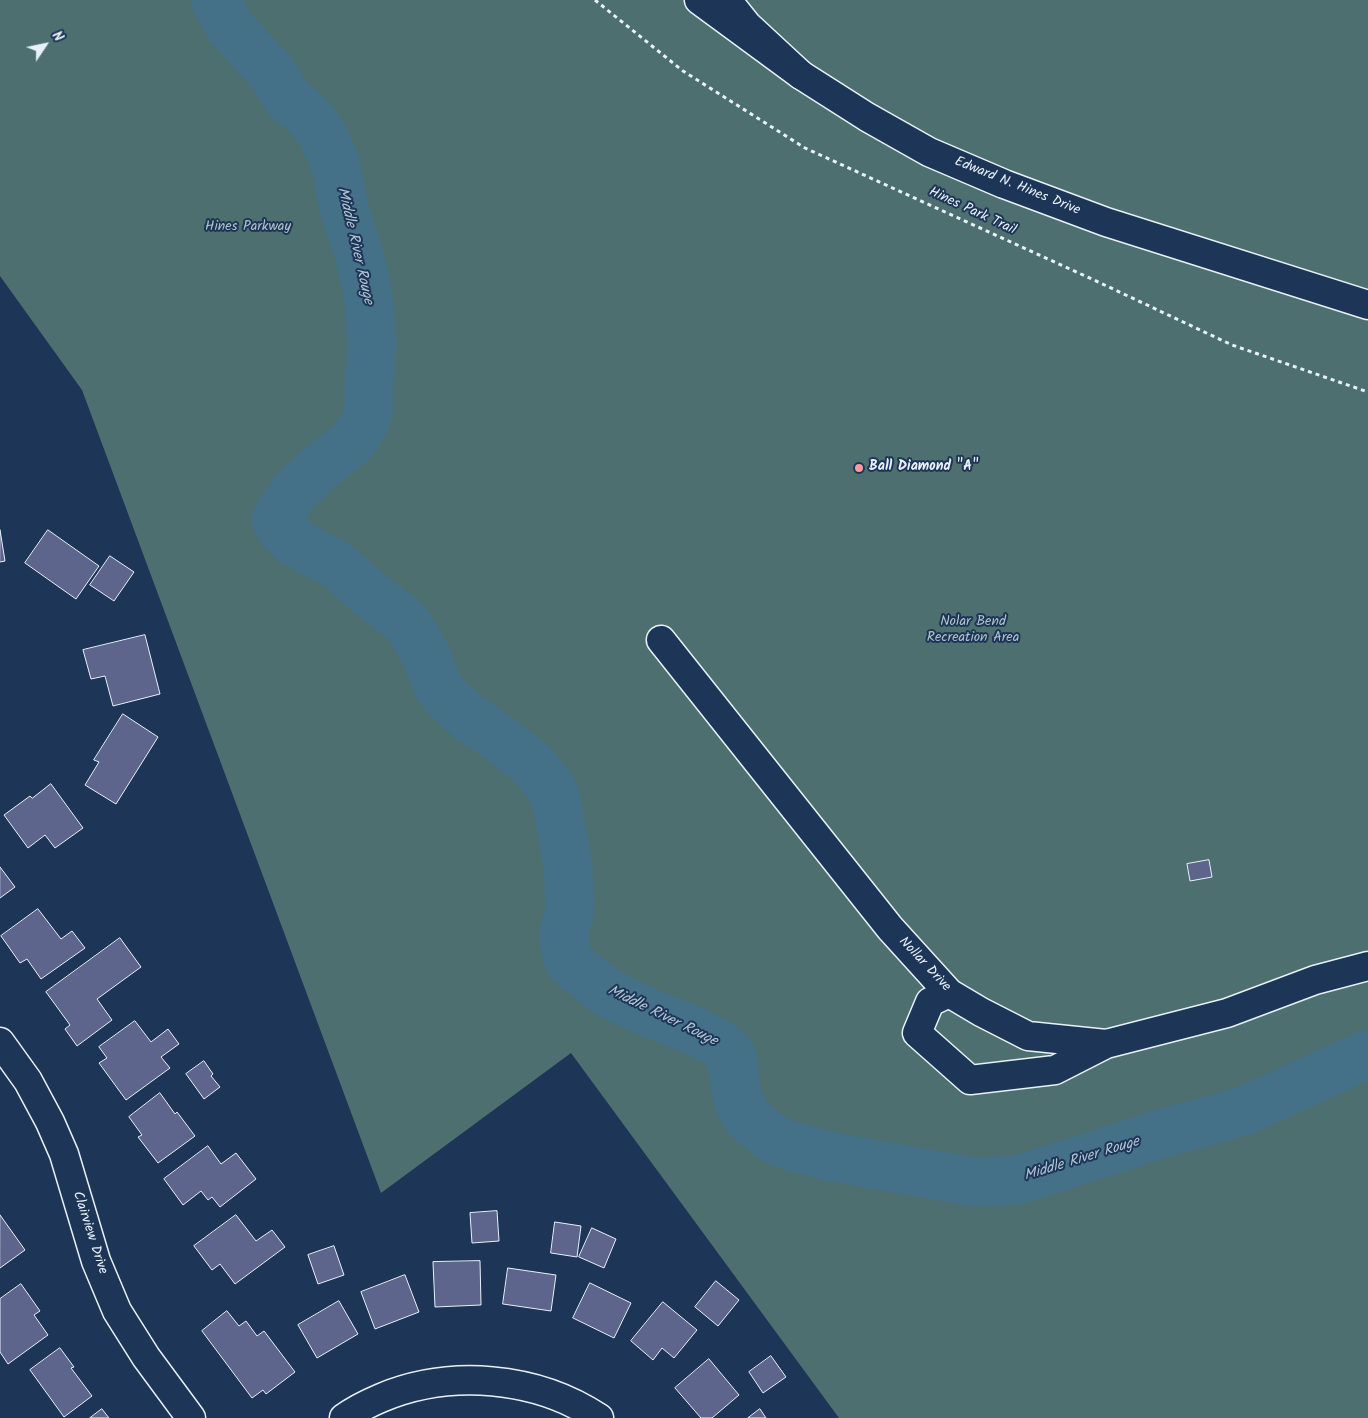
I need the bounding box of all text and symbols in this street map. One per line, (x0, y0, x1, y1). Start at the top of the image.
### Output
north arrow (20, 20, 70, 70)
text: N (46, 27, 69, 46)
street label: Edward N. Hines Drive (952, 154, 1082, 220)
street label: Hines Park Trail (926, 184, 1018, 240)
water label: Middle River Rouge (332, 186, 376, 306)
park label: Hines Parkway (205, 220, 291, 236)
place label: Ball Diamond "A" (869, 460, 979, 476)
marker: Ball Diamond "A" (853, 462, 865, 474)
park label: Nolar Bend Recreation Area (927, 615, 1019, 648)
street label: Nollar Drive (894, 934, 954, 996)
water label: Middle River Rouge (604, 983, 720, 1051)
water label: Middle River Rouge (1022, 1134, 1142, 1186)
street label: Clairview Drive (68, 1189, 110, 1277)

